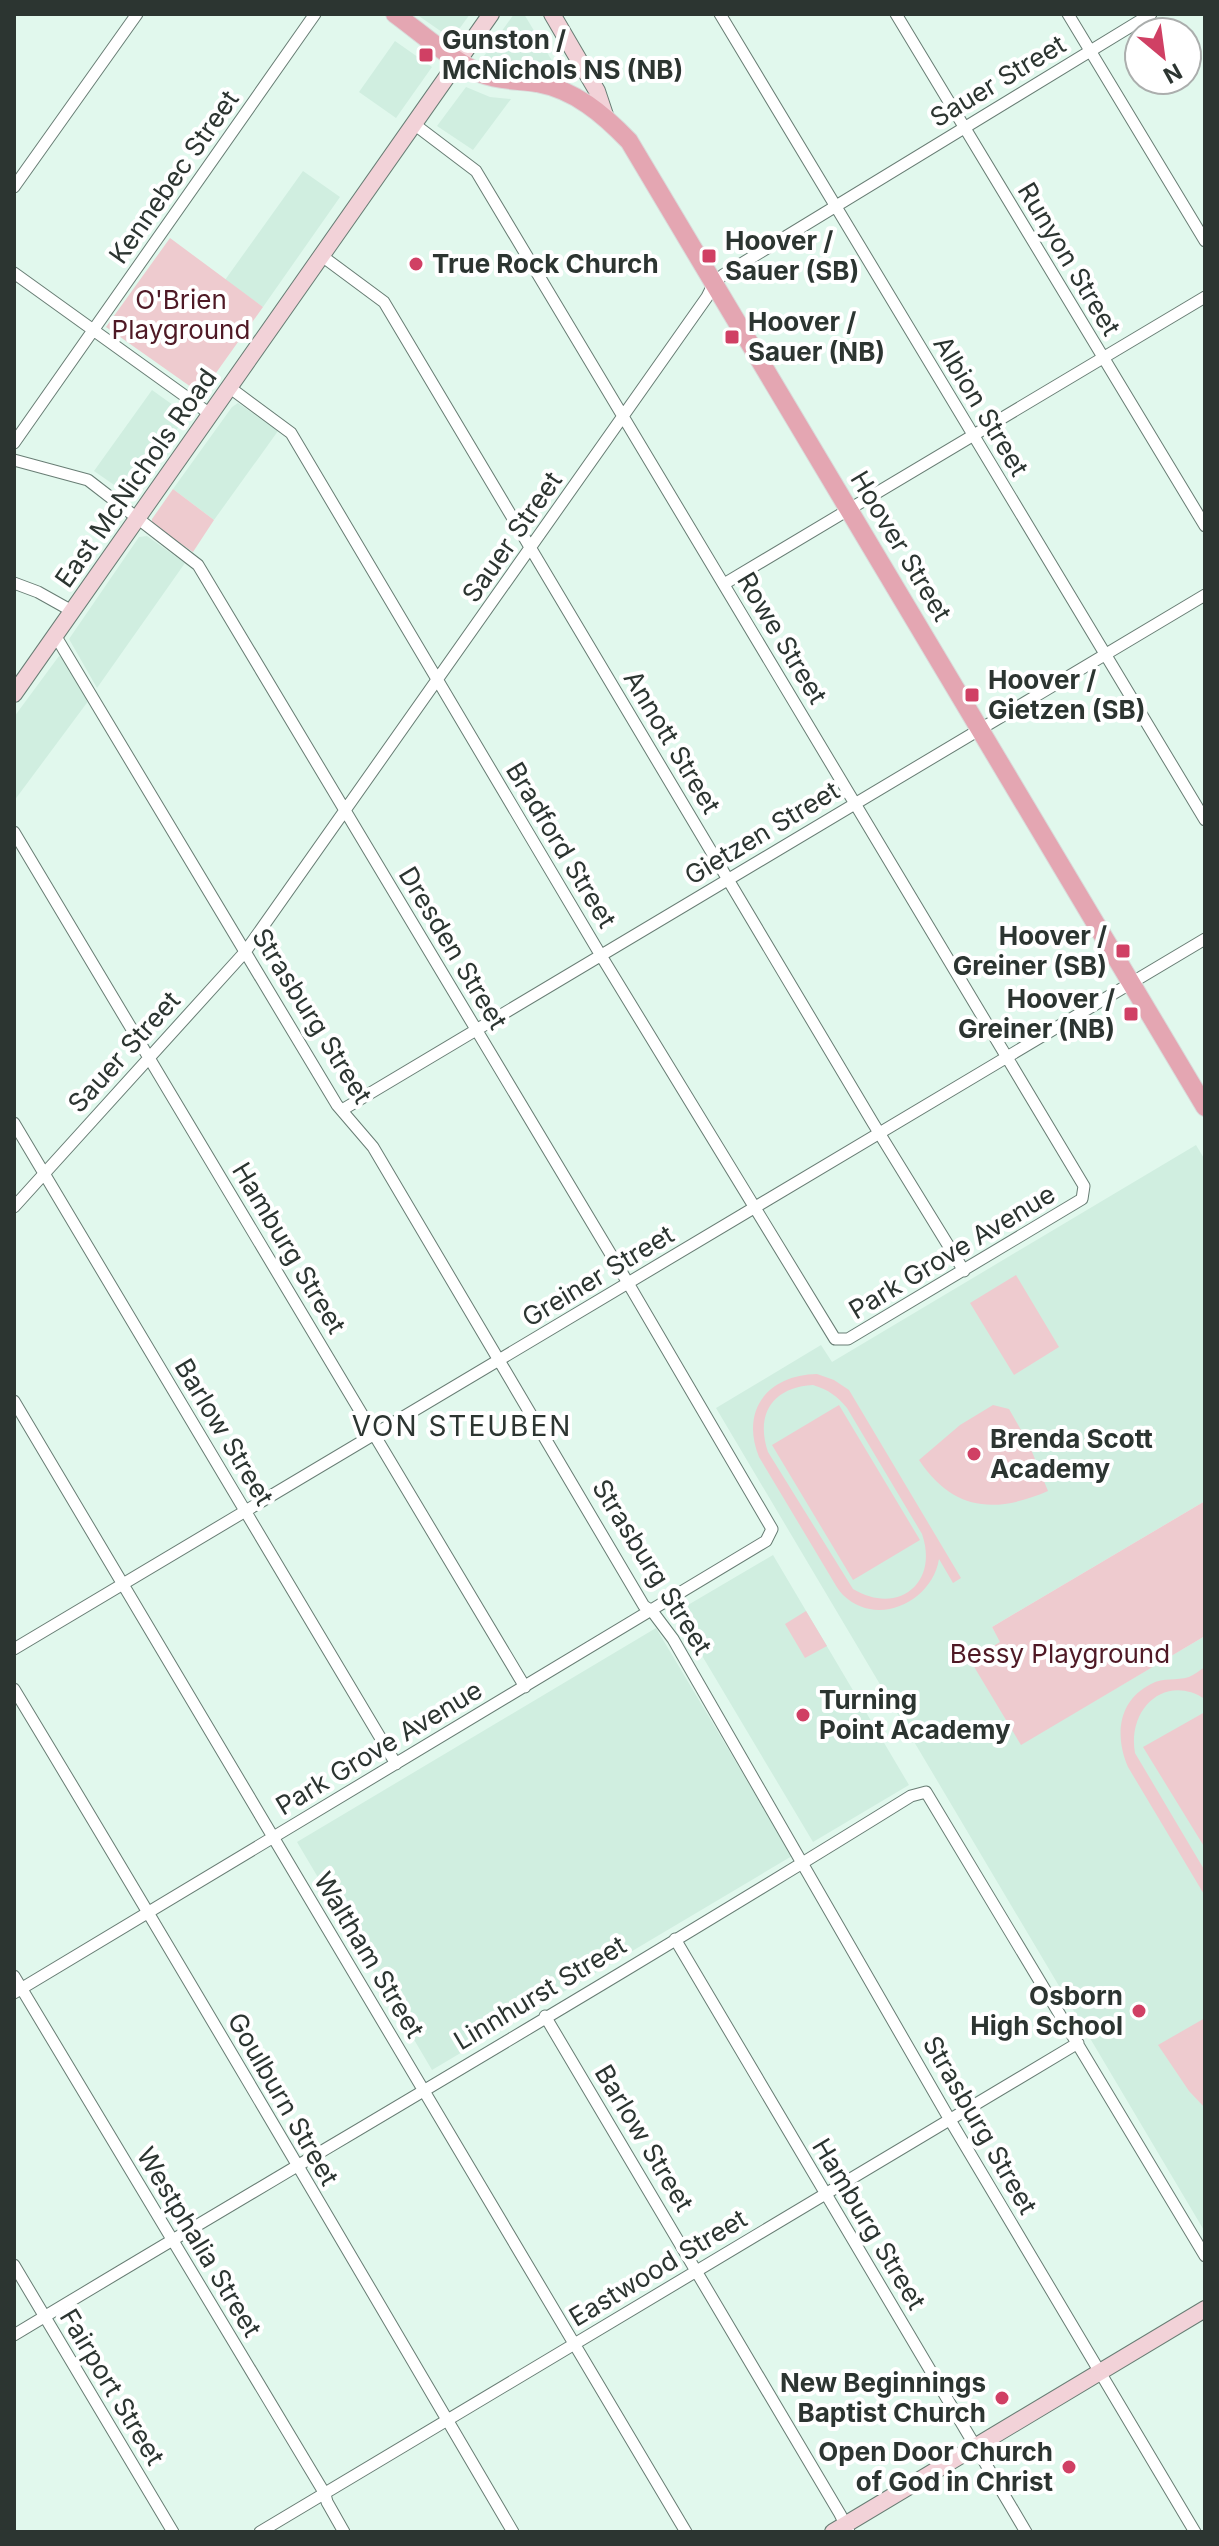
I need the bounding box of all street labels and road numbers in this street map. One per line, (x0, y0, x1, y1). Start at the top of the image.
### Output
street label: Sauer Street (924, 28, 1071, 133)
street label: Kennebec Street (102, 84, 245, 269)
street label: Runyon Street (1012, 177, 1127, 341)
street label: Albion Street (927, 330, 1035, 481)
street label: East McNichols Road (48, 362, 223, 593)
street label: Sauer Street (455, 465, 568, 608)
street label: Hoover Street (844, 465, 958, 626)
street label: Rowe Street (731, 566, 834, 709)
street label: Annott Street (618, 665, 727, 819)
street label: Bradford Street (500, 756, 623, 933)
street label: Gietzen Street (679, 774, 845, 891)
street label: Dresden Street (393, 861, 514, 1035)
street label: Strasburg Street (246, 922, 379, 1109)
street label: Sauer Street (61, 985, 186, 1119)
street label: Hamburg Street (226, 1157, 353, 1339)
street label: Park Grove Avenue (843, 1178, 1060, 1325)
street label: Greiner Street (516, 1218, 679, 1333)
street label: Barlow Street (169, 1353, 280, 1511)
street label: Strasburg Street (586, 1473, 719, 1660)
street label: Park Grove Avenue (270, 1674, 487, 1821)
street label: Waltham Street (308, 1866, 431, 2043)
street label: Linnhurst Street (448, 1929, 631, 2056)
street label: Goulburn Street (221, 2007, 345, 2191)
street label: Strasburg Street (917, 2030, 1044, 2219)
street label: Barlow Street (589, 2059, 700, 2217)
street label: Hamburg Street (806, 2133, 933, 2315)
street label: Westphalia Street (131, 2141, 268, 2342)
street label: Eastwood Street (563, 2202, 752, 2333)
street label: Fairport Street (54, 2303, 171, 2470)

